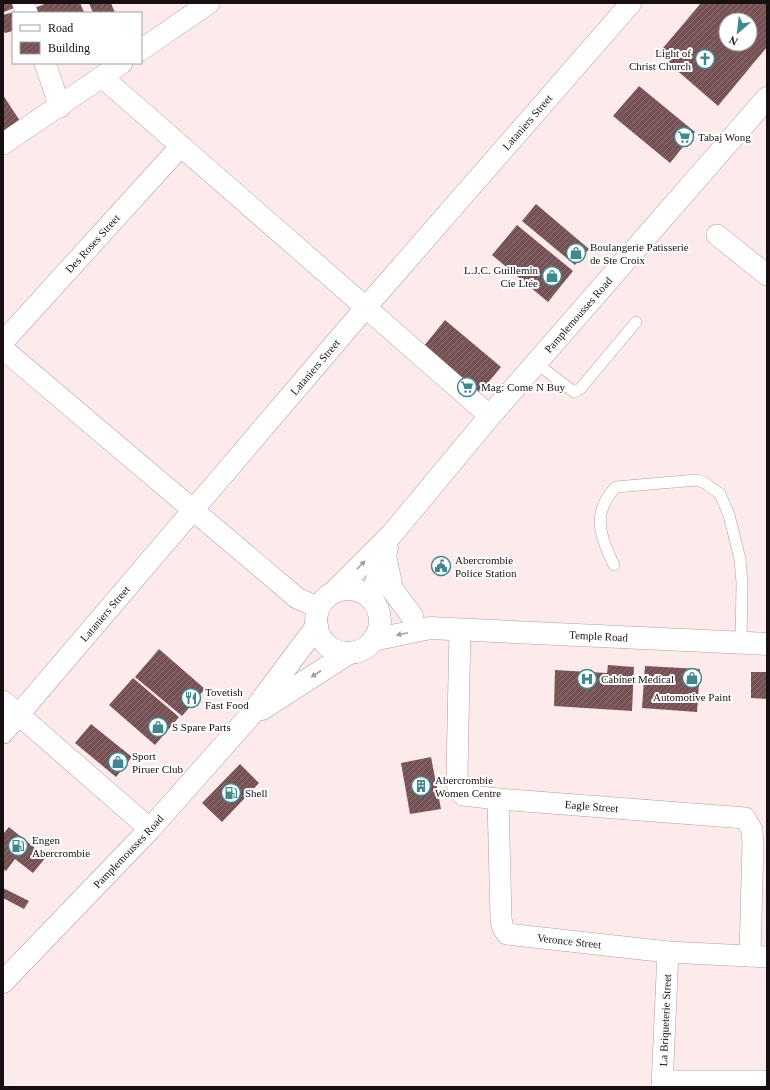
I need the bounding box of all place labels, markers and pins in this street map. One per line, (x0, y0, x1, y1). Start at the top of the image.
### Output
place label: Light of Christ Church (629, 47, 691, 72)
church icon: Light of Christ Church (694, 48, 716, 70)
supermarket icon: Tabaj Wong (673, 126, 695, 148)
place label: Tabaj Wong (698, 131, 751, 143)
place label: Boulangerie Patisserie de Ste Croix (590, 241, 689, 266)
shop icon: Boulangerie Patisserie de Ste Croix (565, 242, 587, 264)
place label: L.J.C. Guillemin Cie Ltée (464, 264, 538, 289)
shop icon: L.J.C. Guillemin Cie Ltée (541, 265, 563, 287)
supermarket icon: Mag: Come N Buy (456, 376, 478, 398)
place label: Mag: Come N Buy (481, 381, 566, 393)
place label: Abercrombie Police Station (455, 554, 517, 579)
public building icon: Abercrombie Police Station (430, 555, 452, 577)
shop icon: Automotive Paint (681, 667, 703, 689)
hospital icon: Cabinet Medical (576, 668, 598, 690)
place label: Cabinet Medical (601, 673, 674, 685)
place label: Tovetish Fast Food (205, 686, 249, 711)
restaurant icon: Tovetish Fast Food (180, 687, 202, 709)
place label: Automotive Paint (653, 691, 731, 703)
shop icon: S Spare Parts (147, 716, 169, 738)
place label: S Spare Parts (172, 721, 231, 733)
place label: Sport Piruer Club (132, 750, 184, 775)
shop icon: Sport Piruer Club (107, 751, 129, 773)
place label: Abercrombie Women Centre (435, 774, 501, 799)
building icon: Abercrombie Women Centre (410, 775, 432, 797)
fuel station icon: Shell (220, 782, 242, 804)
place label: Shell (245, 787, 268, 799)
place label: Engen Abercrombie (32, 834, 90, 859)
fuel station icon: Engen Abercrombie (7, 835, 29, 857)

